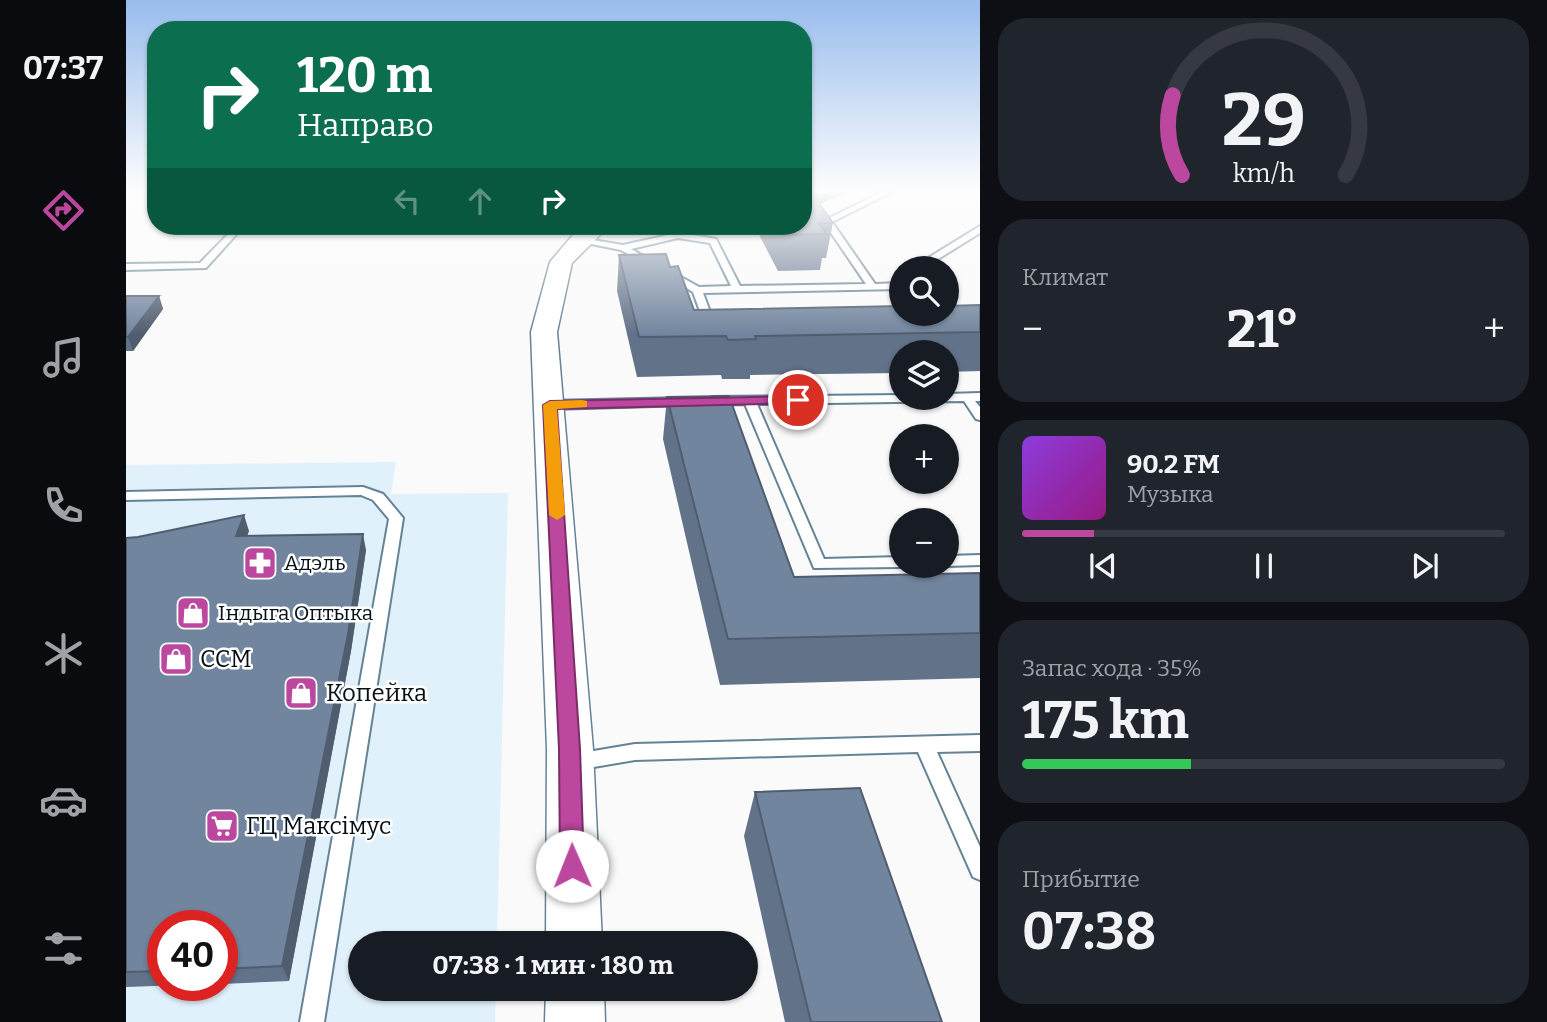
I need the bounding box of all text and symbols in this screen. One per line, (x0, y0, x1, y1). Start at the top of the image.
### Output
text: 120 m (297, 46, 432, 105)
text: 07:37 (23, 49, 103, 87)
icon: right (182, 49, 273, 140)
text: 29 (1221, 78, 1306, 165)
text: Направо (297, 106, 434, 144)
text: km/h (1233, 159, 1295, 189)
icon: left (388, 182, 426, 220)
icon: ahead (461, 182, 499, 220)
icon: right (534, 182, 572, 220)
icon: directions (39, 186, 88, 235)
map controls (889, 256, 959, 578)
button: search (889, 256, 959, 326)
text: Климат (1022, 263, 1108, 291)
text: 21° (1227, 298, 1299, 361)
text: − (1022, 306, 1043, 352)
text: + (1483, 306, 1505, 352)
icon: music (39, 333, 88, 382)
button: layers (889, 340, 959, 410)
pin (768, 370, 828, 430)
icon: arrive (779, 381, 817, 419)
button: + (889, 424, 959, 494)
text: 90.2 FM (1127, 449, 1220, 480)
text: Музыка (1127, 480, 1214, 508)
icon: phone (39, 481, 88, 530)
button: − (889, 508, 959, 578)
pharmacy icon: Адэль (241, 544, 279, 582)
icon: previous (1084, 547, 1122, 585)
icon: pause (1245, 547, 1283, 585)
icon: next (1406, 547, 1444, 585)
place label: Адэль (284, 550, 345, 576)
shop icon: Індыга Оптыка (174, 594, 212, 632)
place label: Індыга Оптыка (218, 600, 374, 626)
icon: climate (39, 629, 88, 678)
shop icon: ССМ (157, 640, 195, 678)
place label: ССМ (200, 645, 252, 673)
text: Запас хода · 35% (1022, 654, 1202, 682)
shop icon: Копейка (282, 674, 320, 712)
place label: Копейка (326, 679, 427, 707)
text: 175 km (1022, 689, 1189, 752)
icon: car (39, 776, 88, 825)
supermarket icon: ГЦ Максімус (203, 807, 241, 845)
place label: ГЦ Максімус (246, 812, 391, 840)
position arrow (535, 829, 609, 903)
text: Прибытие (1022, 865, 1140, 893)
text: 07:38 (1022, 900, 1156, 963)
speed limit sign: 40 (147, 910, 238, 1001)
icon: filters (39, 924, 88, 973)
text: 07:38 · 1 мин · 180 m (432, 950, 674, 981)

